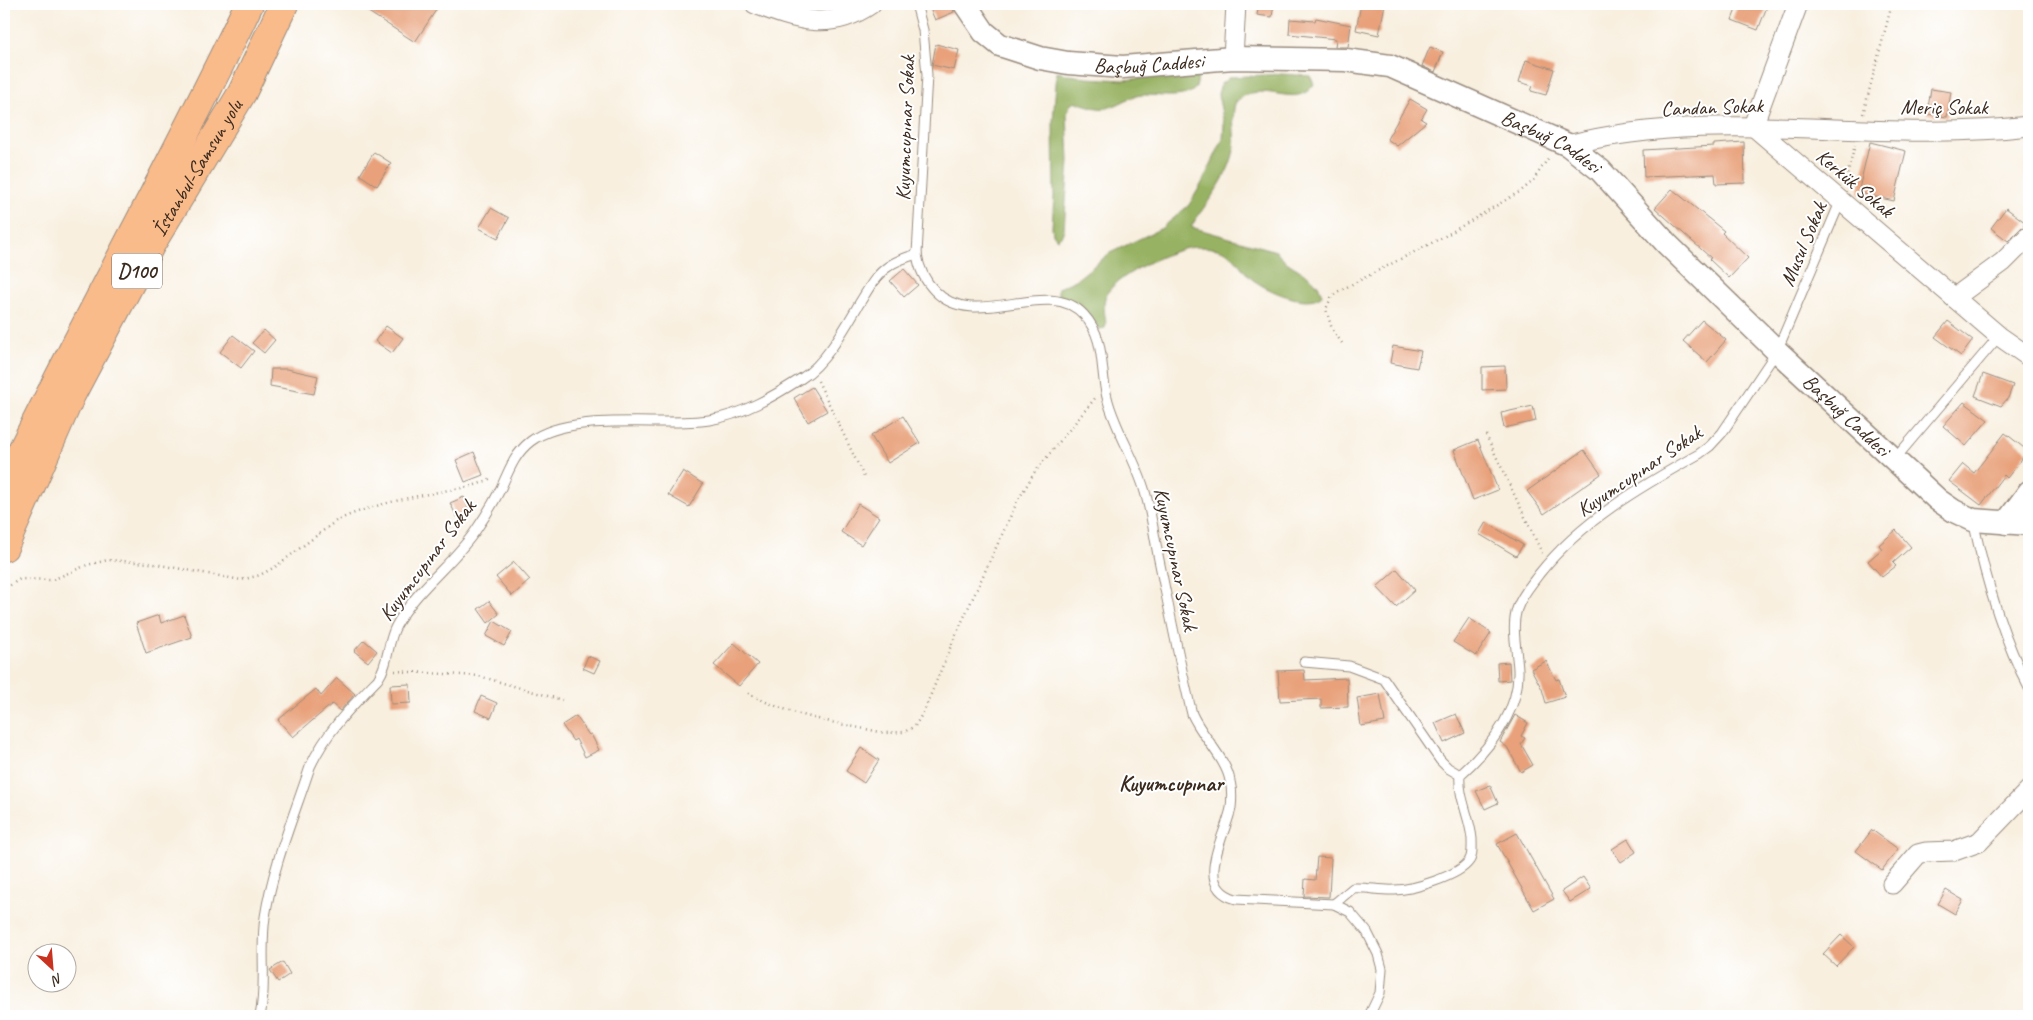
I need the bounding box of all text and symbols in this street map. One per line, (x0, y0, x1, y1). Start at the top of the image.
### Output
street label: Başbuğ Caddesi (1093, 47, 1208, 80)
street label: Kuyumcupınar Sokak (889, 53, 921, 201)
street label: Candan Sokak (1661, 92, 1765, 122)
street label: İstanbul-Samsun yolu (146, 94, 249, 241)
street label: Meriç Sokak (1900, 94, 1989, 120)
street label: Başbuğ Caddesi (1497, 104, 1609, 181)
street label: Kerkük Sokak (1811, 143, 1900, 224)
street label: Musul Sokak (1774, 196, 1833, 290)
road number: D100 (112, 254, 162, 288)
street label: Başbuğ Caddesi (1797, 368, 1898, 464)
street label: Kuyumcupınar Sokak (1572, 418, 1708, 522)
street label: Kuyumcupınar Sokak (1148, 485, 1204, 635)
street label: Kuyumcupınar Sokak (373, 492, 482, 626)
district label: Kuyumcupınar (1119, 770, 1225, 798)
north arrow (28, 942, 78, 992)
text: N (48, 970, 65, 990)

